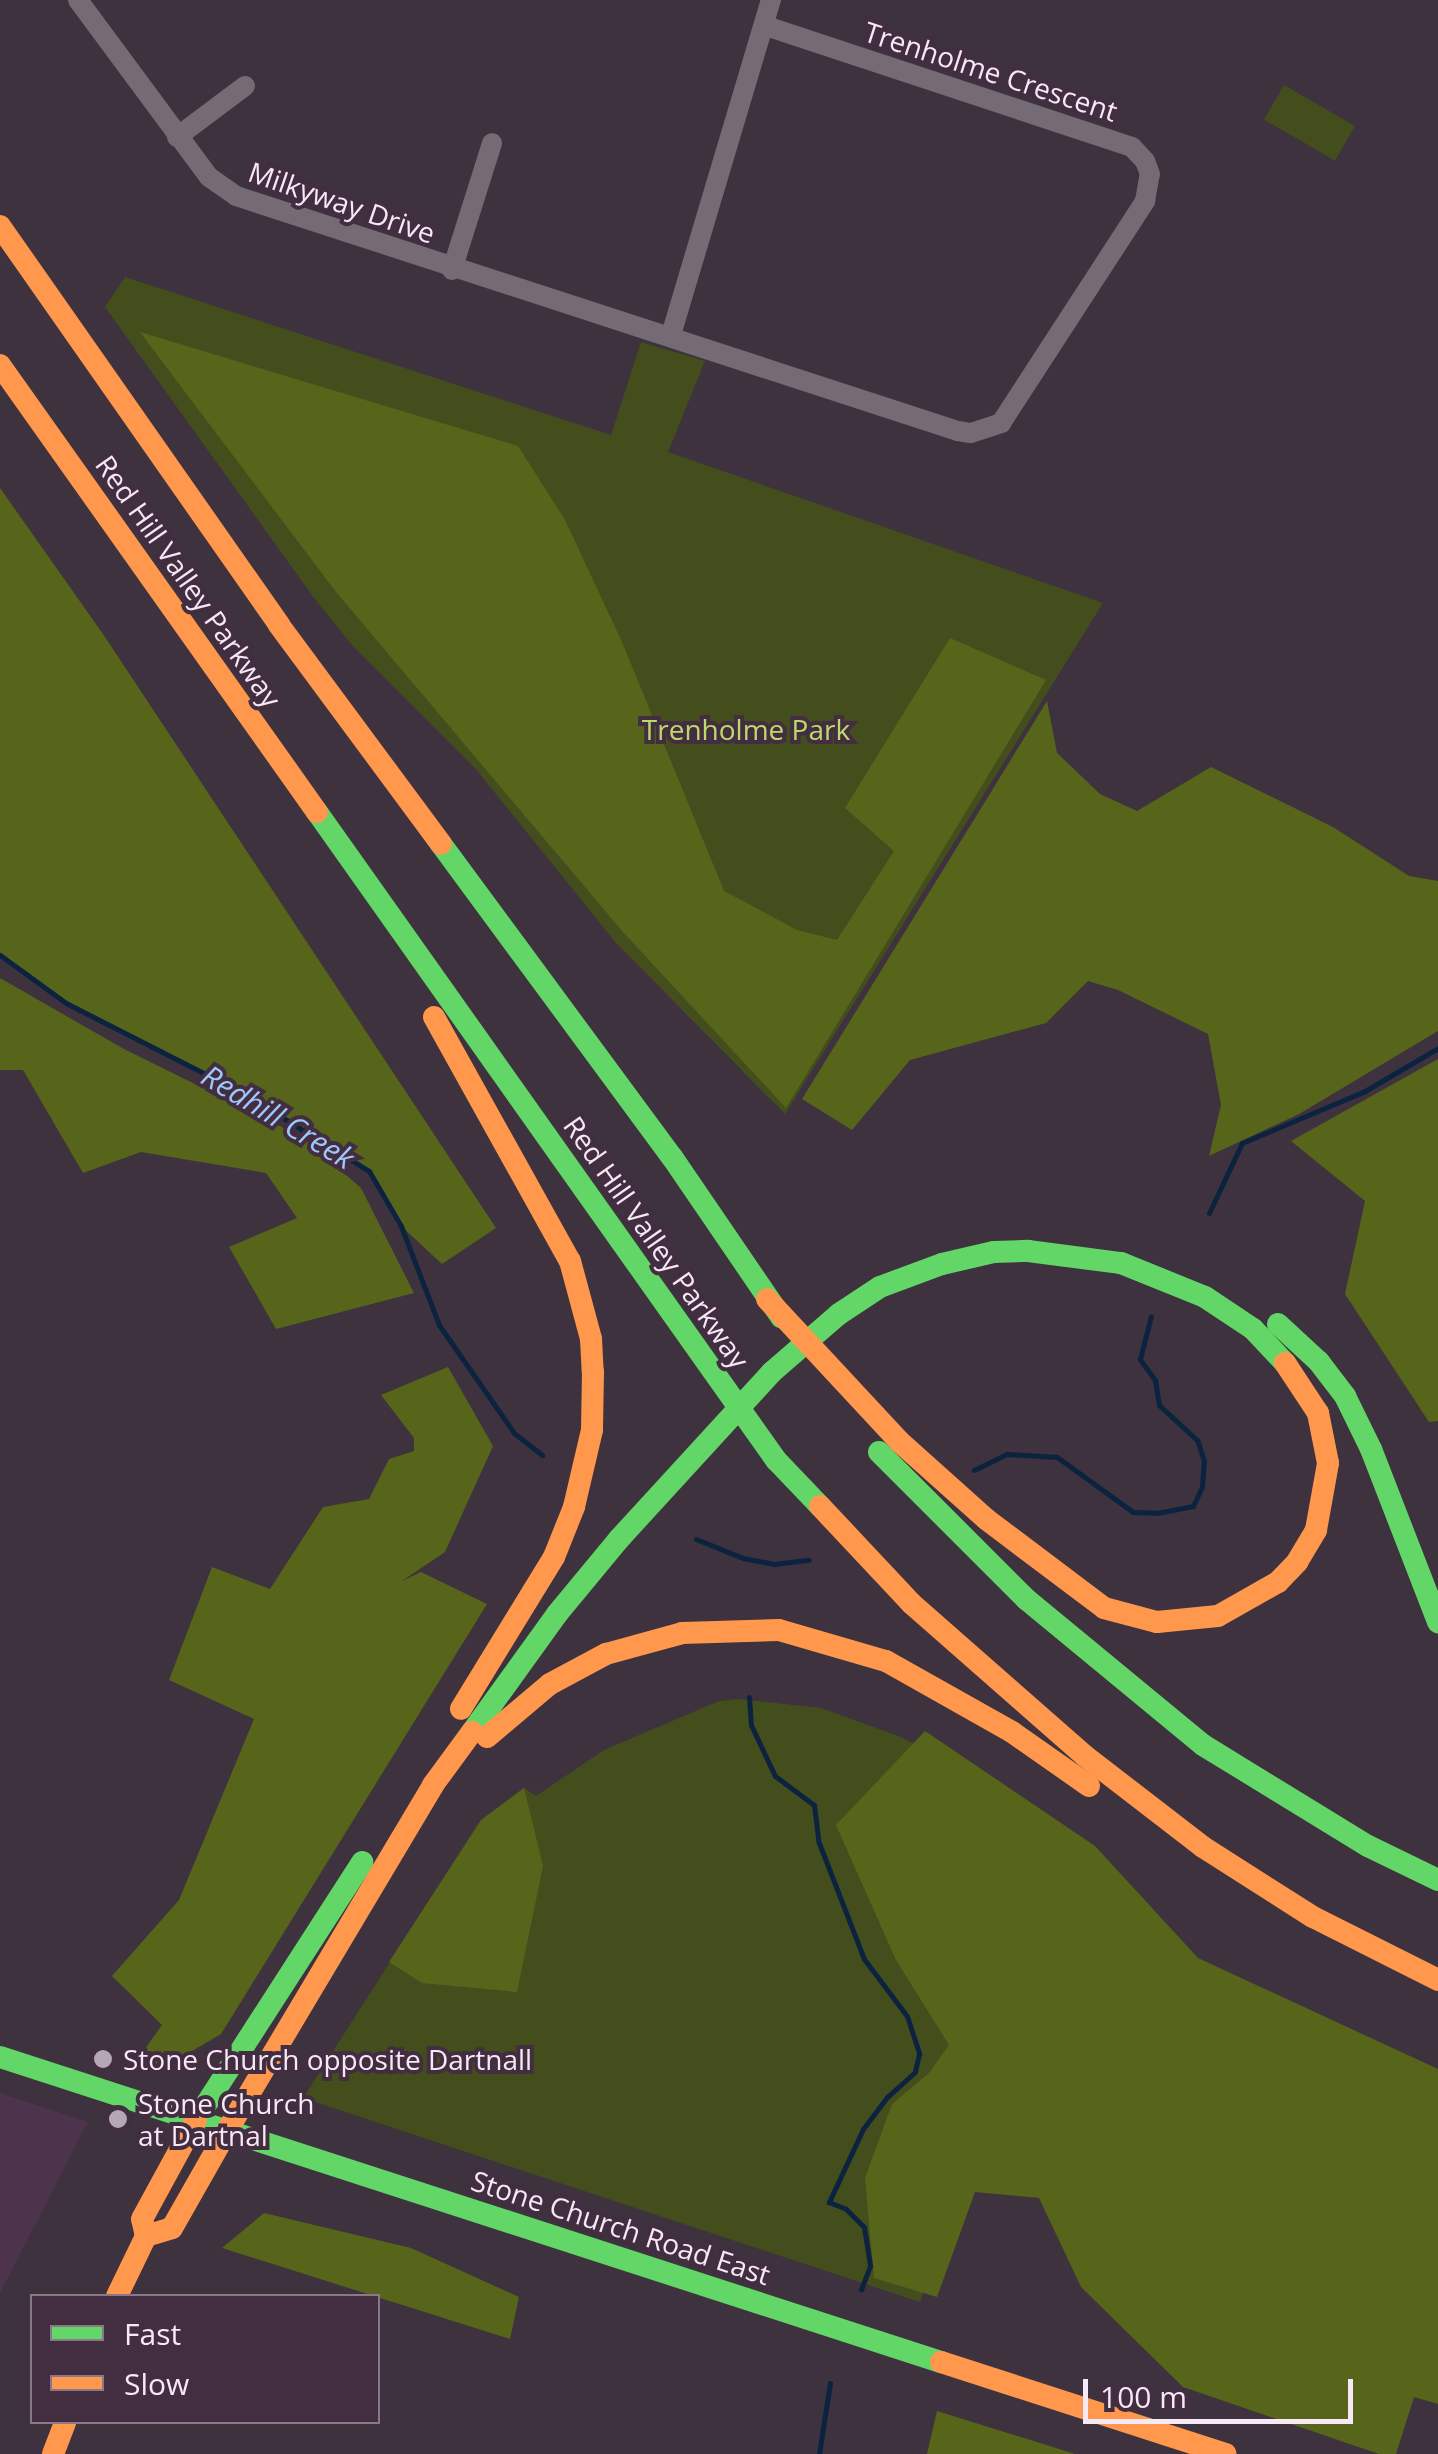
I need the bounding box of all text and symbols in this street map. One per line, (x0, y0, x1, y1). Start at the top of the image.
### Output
street label: Trenholme Crescent (860, 14, 1122, 128)
street label: Milkyway Drive (244, 154, 440, 250)
street label: Red Hill Valley Parkway (89, 449, 289, 713)
park label: Trenholme Park (642, 712, 850, 746)
water label: Redhill Creek (195, 1057, 361, 1177)
street label: Red Hill Valley Parkway (557, 1110, 757, 1374)
place label: Stone Church opposite Dartnall (123, 2042, 532, 2076)
marker: Stone Church opposite Dartnall (92, 2048, 114, 2070)
place label: Stone Church at Dartnal (138, 2086, 314, 2152)
marker: Stone Church at Dartnal (107, 2108, 129, 2130)
street label: Stone Church Road East (467, 2163, 775, 2291)
legend (30, 2294, 380, 2424)
text: Fast (124, 2313, 181, 2354)
scale bar (1088, 2359, 1358, 2421)
text: Slow (124, 2363, 189, 2404)
text: 100 m (1100, 2376, 1187, 2417)

